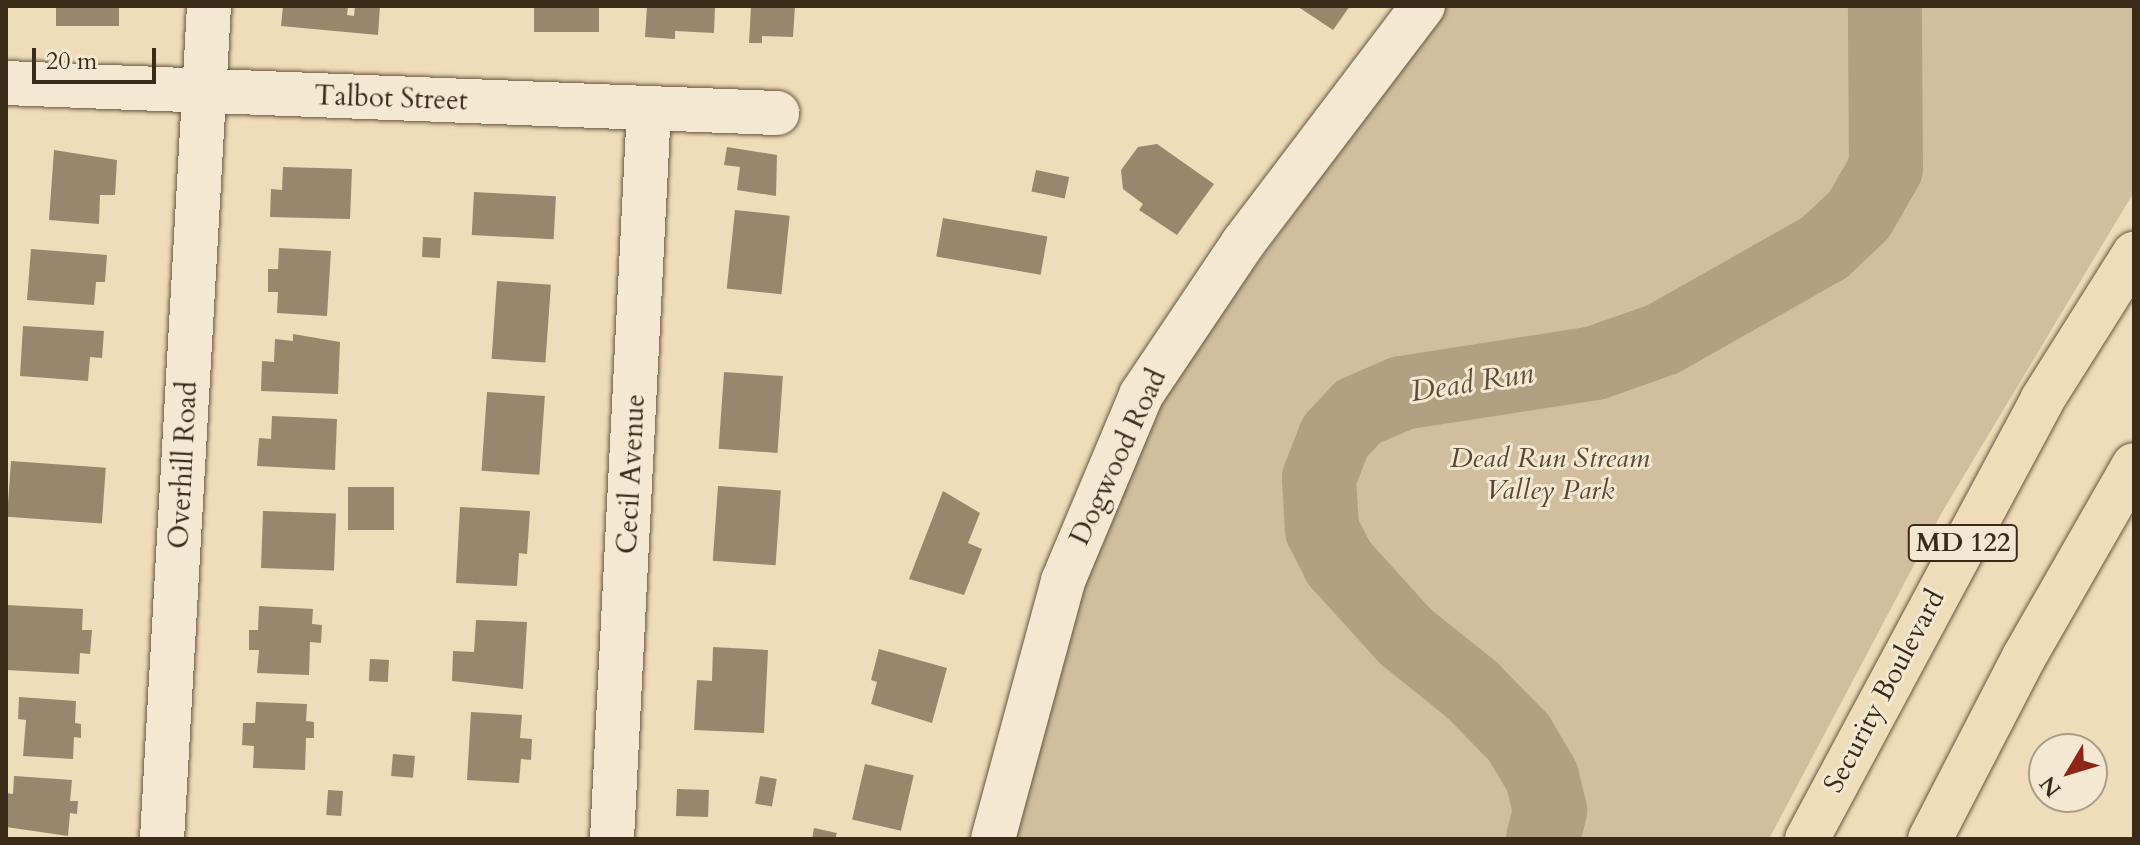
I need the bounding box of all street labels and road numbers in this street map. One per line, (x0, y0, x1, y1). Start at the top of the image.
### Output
street label: Talbot Street (314, 79, 468, 117)
street label: Dogwood Road (1063, 364, 1173, 550)
street label: Overhill Road (162, 380, 204, 550)
street label: Cecil Avenue (610, 393, 652, 555)
road number: MD 122 (1907, 521, 2019, 565)
street label: Security Boulevard (1816, 584, 1952, 798)

